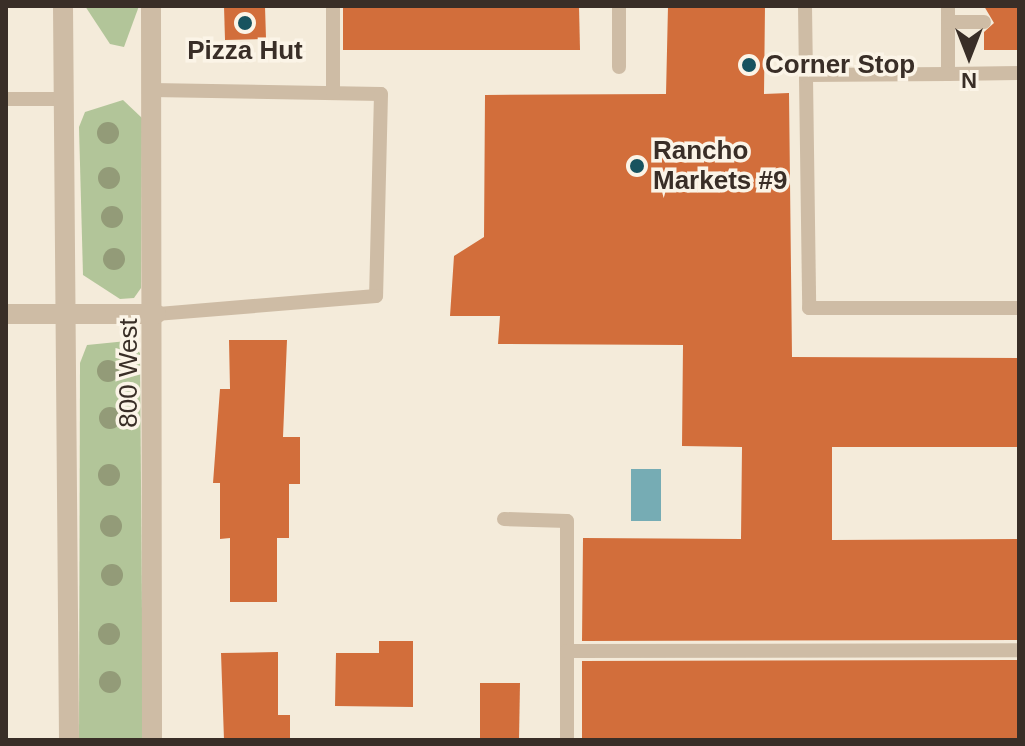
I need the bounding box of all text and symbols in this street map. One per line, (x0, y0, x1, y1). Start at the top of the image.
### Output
marker: Pizza Hut (236, 14, 254, 32)
north arrow (929, 16, 1009, 96)
place label: Pizza Hut (187, 35, 303, 67)
place label: Corner Stop (765, 49, 915, 81)
marker: Corner Stop (740, 56, 758, 74)
text: N (961, 68, 977, 93)
place label: Rancho Markets #9 (653, 135, 787, 196)
marker: Rancho Markets #9 (628, 157, 646, 175)
street label: 800 West (113, 318, 145, 428)

